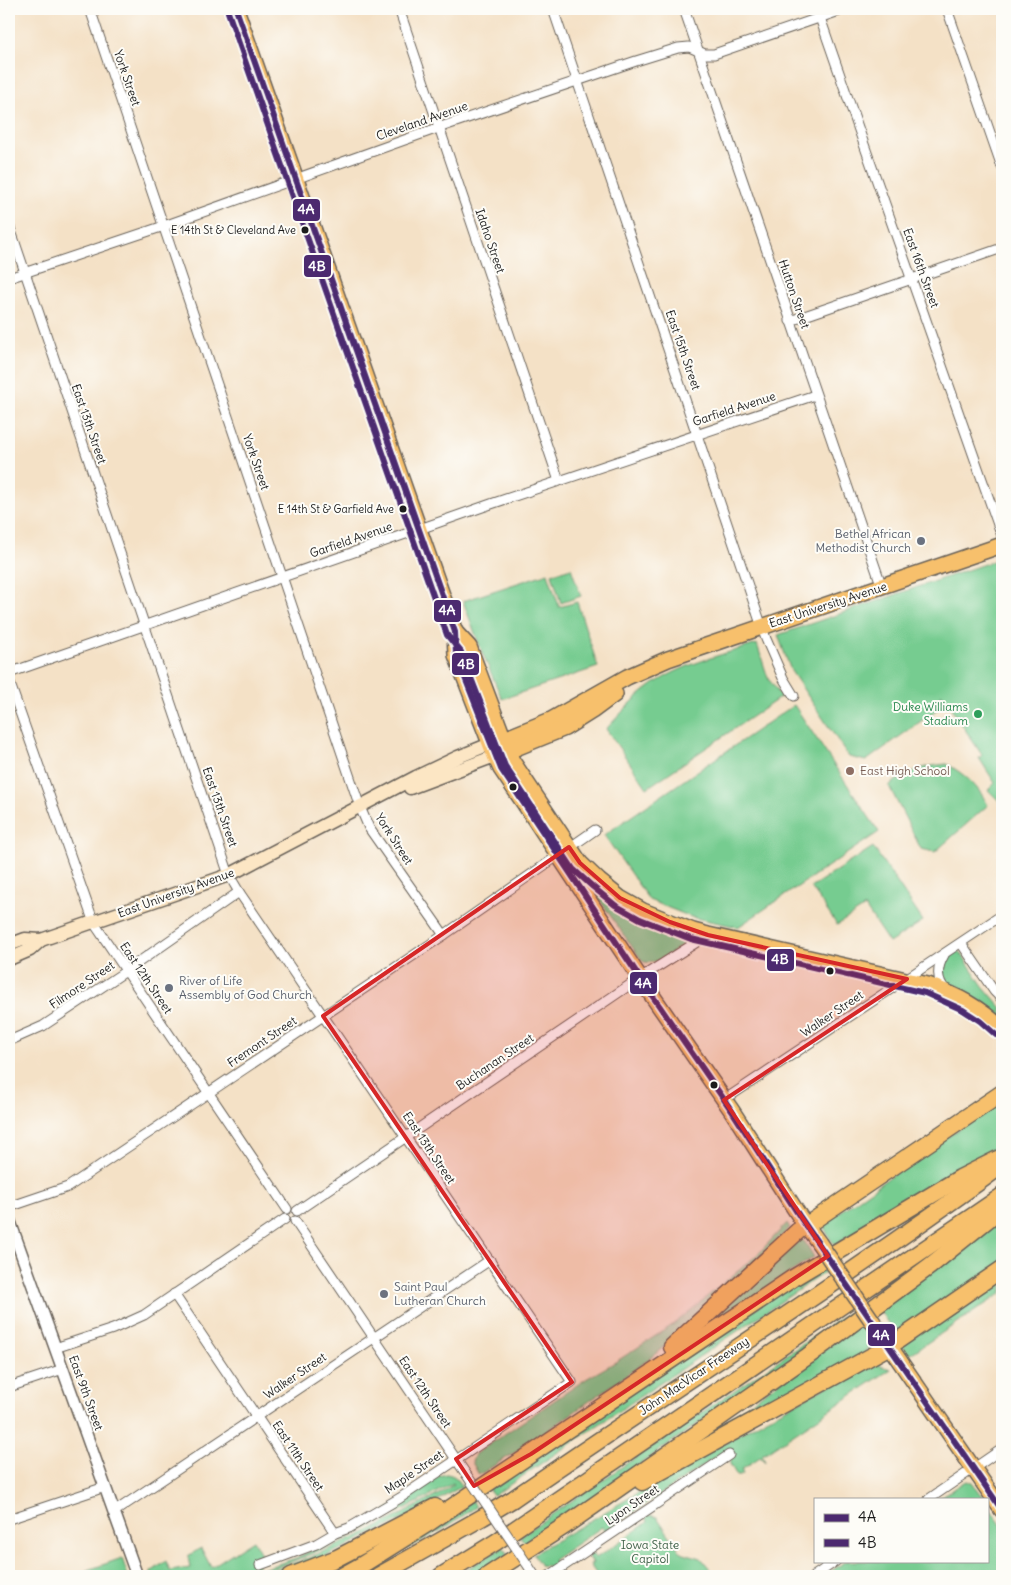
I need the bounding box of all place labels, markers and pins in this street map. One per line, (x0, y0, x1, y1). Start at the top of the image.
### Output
place label: E 14th St & Cleveland Ave (171, 223, 296, 237)
marker: E 14th St & Cleveland Ave (300, 225, 310, 235)
place label: E 14th St & Garfield Ave (278, 502, 394, 516)
marker: E 14th St & Garfield Ave (398, 504, 408, 514)
place label: Bethel African Methodist Church (815, 526, 911, 555)
marker: Bethel African Methodist Church (915, 535, 927, 547)
place label: Duke Williams Stadium (893, 699, 968, 728)
marker: Duke Williams Stadium (972, 708, 984, 720)
place label: East High School (860, 763, 950, 778)
marker: East High School (844, 765, 856, 777)
unlabelled marker (508, 782, 518, 792)
unlabelled marker (825, 966, 835, 976)
place label: River of Life Assembly of God Church (179, 973, 312, 1002)
marker: River of Life Assembly of God Church (163, 982, 175, 994)
unlabelled marker (709, 1080, 719, 1090)
place label: Saint Paul Lutheran Church (394, 1279, 486, 1308)
marker: Saint Paul Lutheran Church (378, 1288, 390, 1300)

